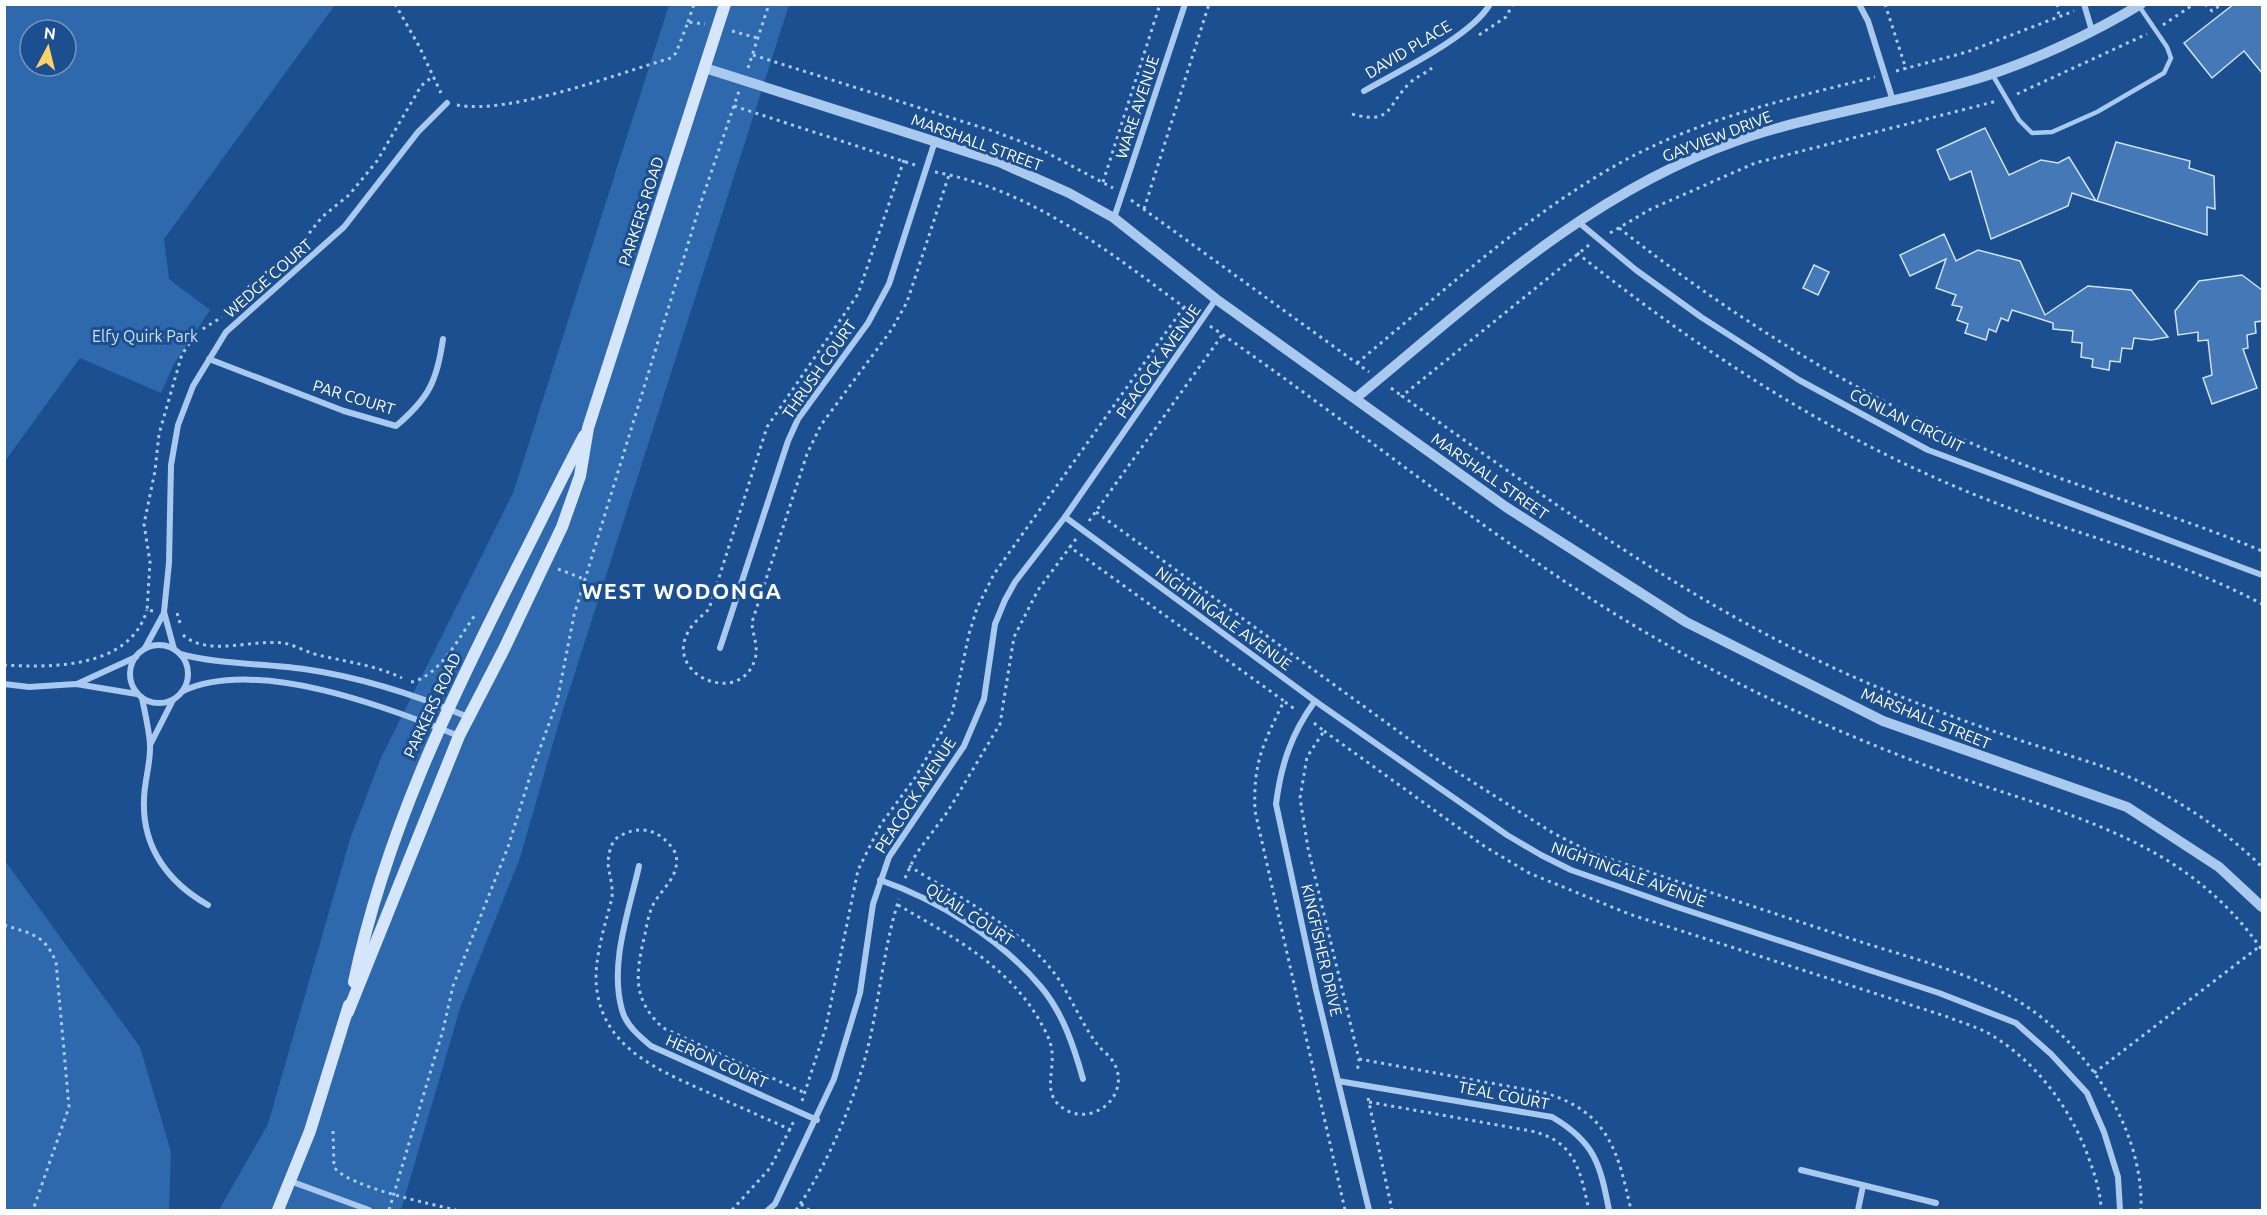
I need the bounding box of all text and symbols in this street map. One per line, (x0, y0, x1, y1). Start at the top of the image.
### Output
street label: DAVID PLACE (1362, 16, 1454, 82)
north arrow (18, 18, 78, 78)
text: N (43, 23, 57, 43)
street label: WARE AVENUE (1112, 53, 1162, 161)
street label: GAYVIEW DRIVE (1660, 107, 1774, 165)
street label: MARSHALL STREET (909, 110, 1045, 174)
street label: PARKERS ROAD (615, 154, 667, 268)
street label: WEDGE COURT (221, 235, 316, 321)
street label: PEACOCK AVENUE (1112, 301, 1204, 421)
street label: THRUSH COURT (778, 316, 860, 422)
park label: Elfy Quirk Park (92, 327, 198, 345)
street label: PAR COURT (311, 376, 397, 418)
street label: CONLAN CIRCUIT (1847, 385, 1967, 456)
street label: MARSHALL STREET (1428, 429, 1552, 523)
street label: NIGHTINGALE AVENUE (1153, 563, 1295, 673)
district label: WEST WODONGA (582, 578, 782, 603)
street label: PARKERS ROAD (400, 650, 464, 760)
street label: MARSHALL STREET (1859, 684, 1994, 752)
street label: PEACOCK AVENUE (871, 734, 959, 856)
street label: NIGHTINGALE AVENUE (1549, 838, 1709, 910)
street label: QUAIL COURT (923, 879, 1018, 949)
street label: KINGFISHER DRIVE (1298, 882, 1346, 1018)
street label: HERON COURT (663, 1031, 771, 1092)
street label: TEAL COURT (1457, 1077, 1551, 1113)

